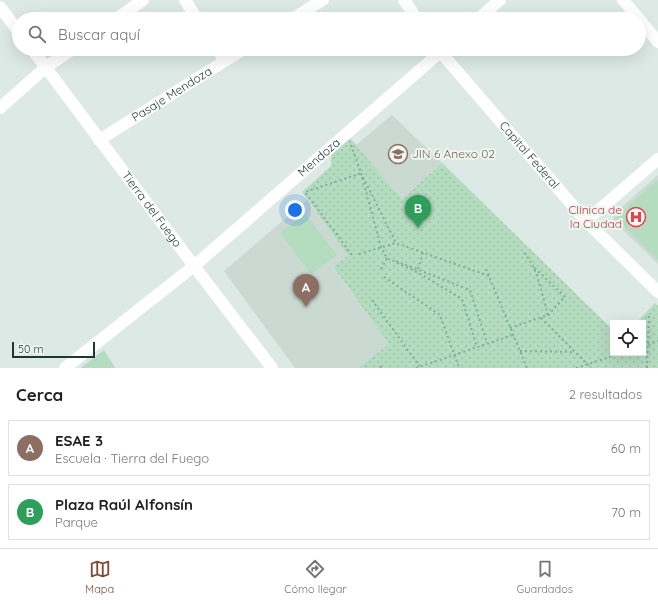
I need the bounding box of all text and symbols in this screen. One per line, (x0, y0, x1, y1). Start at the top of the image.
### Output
search box (12, 12, 646, 56)
icon: search (26, 23, 48, 45)
text: Buscar aquí (58, 25, 140, 44)
street label: Pasaje Mendoza (129, 63, 214, 125)
street label: Capital Federal (496, 118, 563, 192)
street label: Mendoza (294, 135, 343, 180)
school or university icon: JIN 6 Anexo 02 (387, 143, 409, 165)
place label: JIN 6 Anexo 02 (412, 146, 495, 161)
street label: Tierra del Fuego (119, 168, 185, 250)
pin: B (405, 195, 431, 228)
your location (285, 200, 305, 220)
place label: Clínica de la Ciudad (569, 202, 622, 231)
hospital icon: Clínica de la Ciudad (625, 206, 647, 228)
pin: A (293, 274, 319, 307)
map controls (610, 320, 646, 356)
button: locate (610, 320, 646, 356)
scale bar (12, 340, 95, 359)
text: 50 m (18, 342, 44, 356)
text: Cerca (16, 384, 63, 405)
text: 2 resultados (569, 386, 642, 402)
text: ESAE 3 (55, 431, 103, 450)
text: A (26, 440, 34, 456)
text: 60 m (611, 440, 641, 456)
text: Escuela · Tierra del Fuego (55, 450, 209, 466)
text: Plaza Raúl Alfonsín (55, 495, 193, 514)
text: B (26, 504, 34, 520)
text: 70 m (611, 504, 641, 520)
text: Parque (55, 514, 98, 530)
tab: Mapa (85, 558, 114, 596)
tab: Cómo llegar (284, 558, 347, 596)
tab: Guardados (517, 558, 573, 596)

